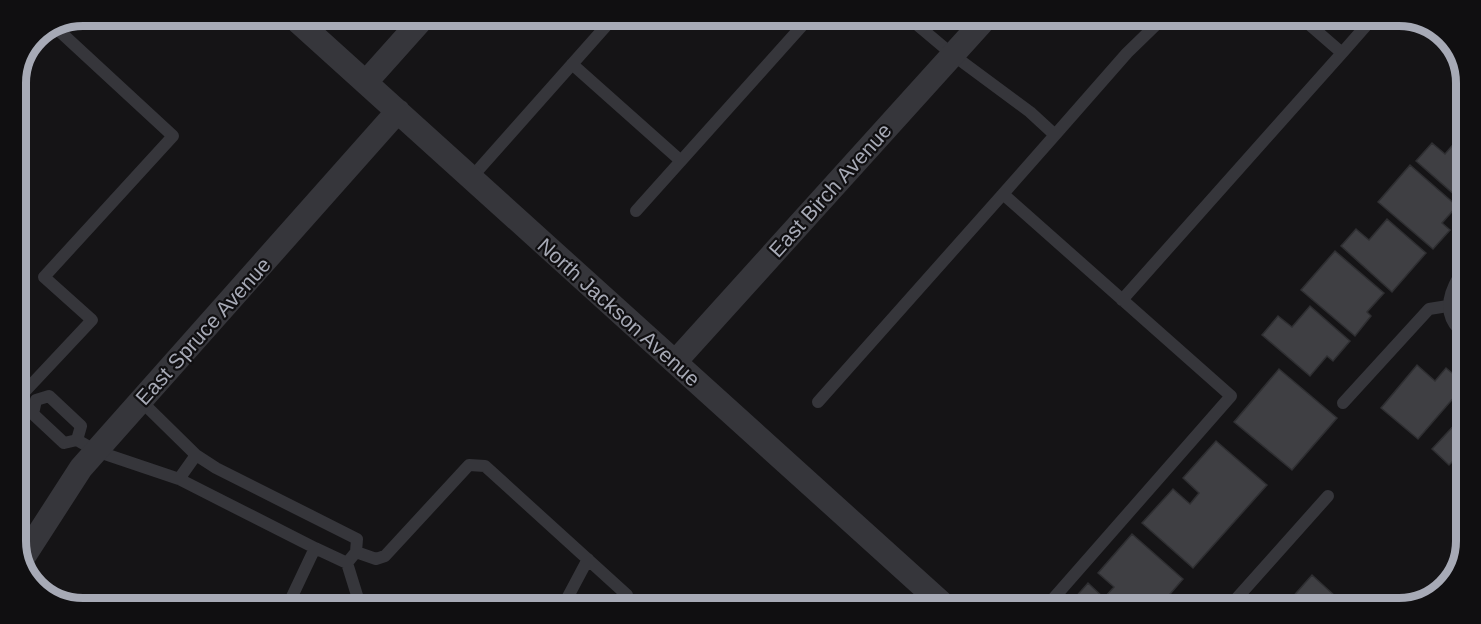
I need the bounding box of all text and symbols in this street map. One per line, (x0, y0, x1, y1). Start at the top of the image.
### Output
street label: East Birch Avenue (764, 119, 896, 261)
street label: North Jackson Avenue (533, 233, 705, 391)
street label: East Spruce Avenue (131, 253, 275, 409)

